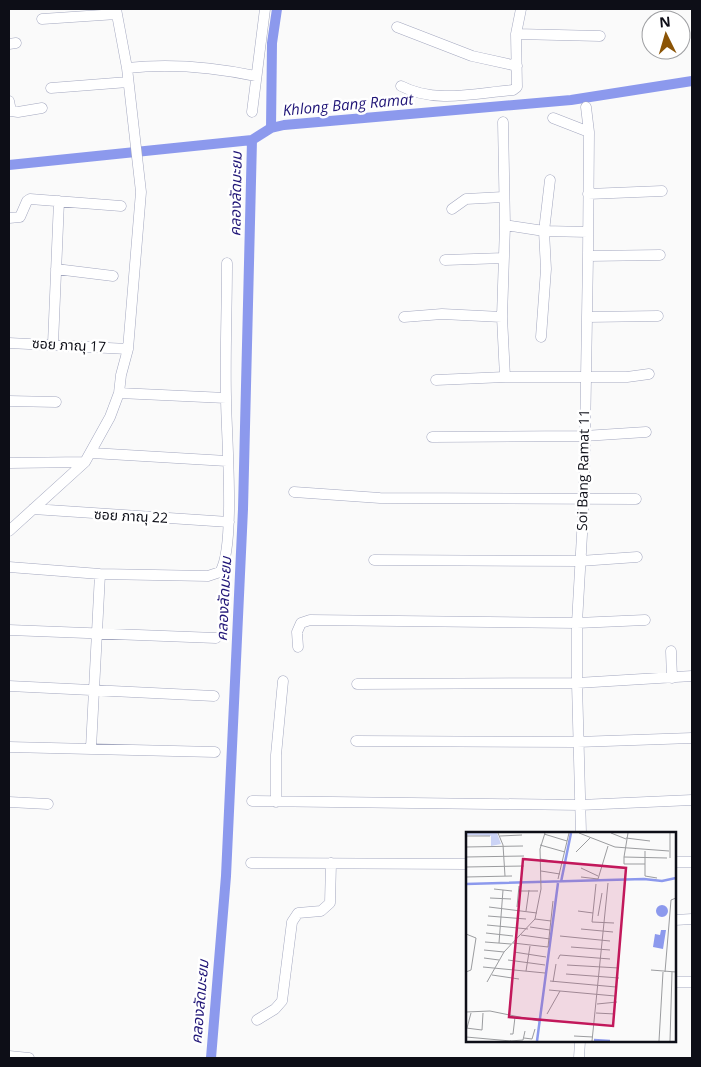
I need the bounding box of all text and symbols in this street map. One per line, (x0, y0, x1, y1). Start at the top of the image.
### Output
north arrow (641, 10, 691, 60)
text: N (658, 12, 671, 32)
water label: Khlong Bang Ramat (282, 88, 415, 120)
water label: คลองลัดมะยม (224, 150, 246, 236)
street label: ซอย ภาณุ 17 (31, 333, 107, 356)
street label: Soi Bang Ramat 11 (572, 409, 593, 531)
street label: ซอย ภาณุ 22 (93, 504, 169, 527)
water label: คลองลัดมะยม (211, 554, 235, 642)
inset map (466, 832, 676, 1042)
water label: คลองลัดมะยม (185, 957, 213, 1045)

